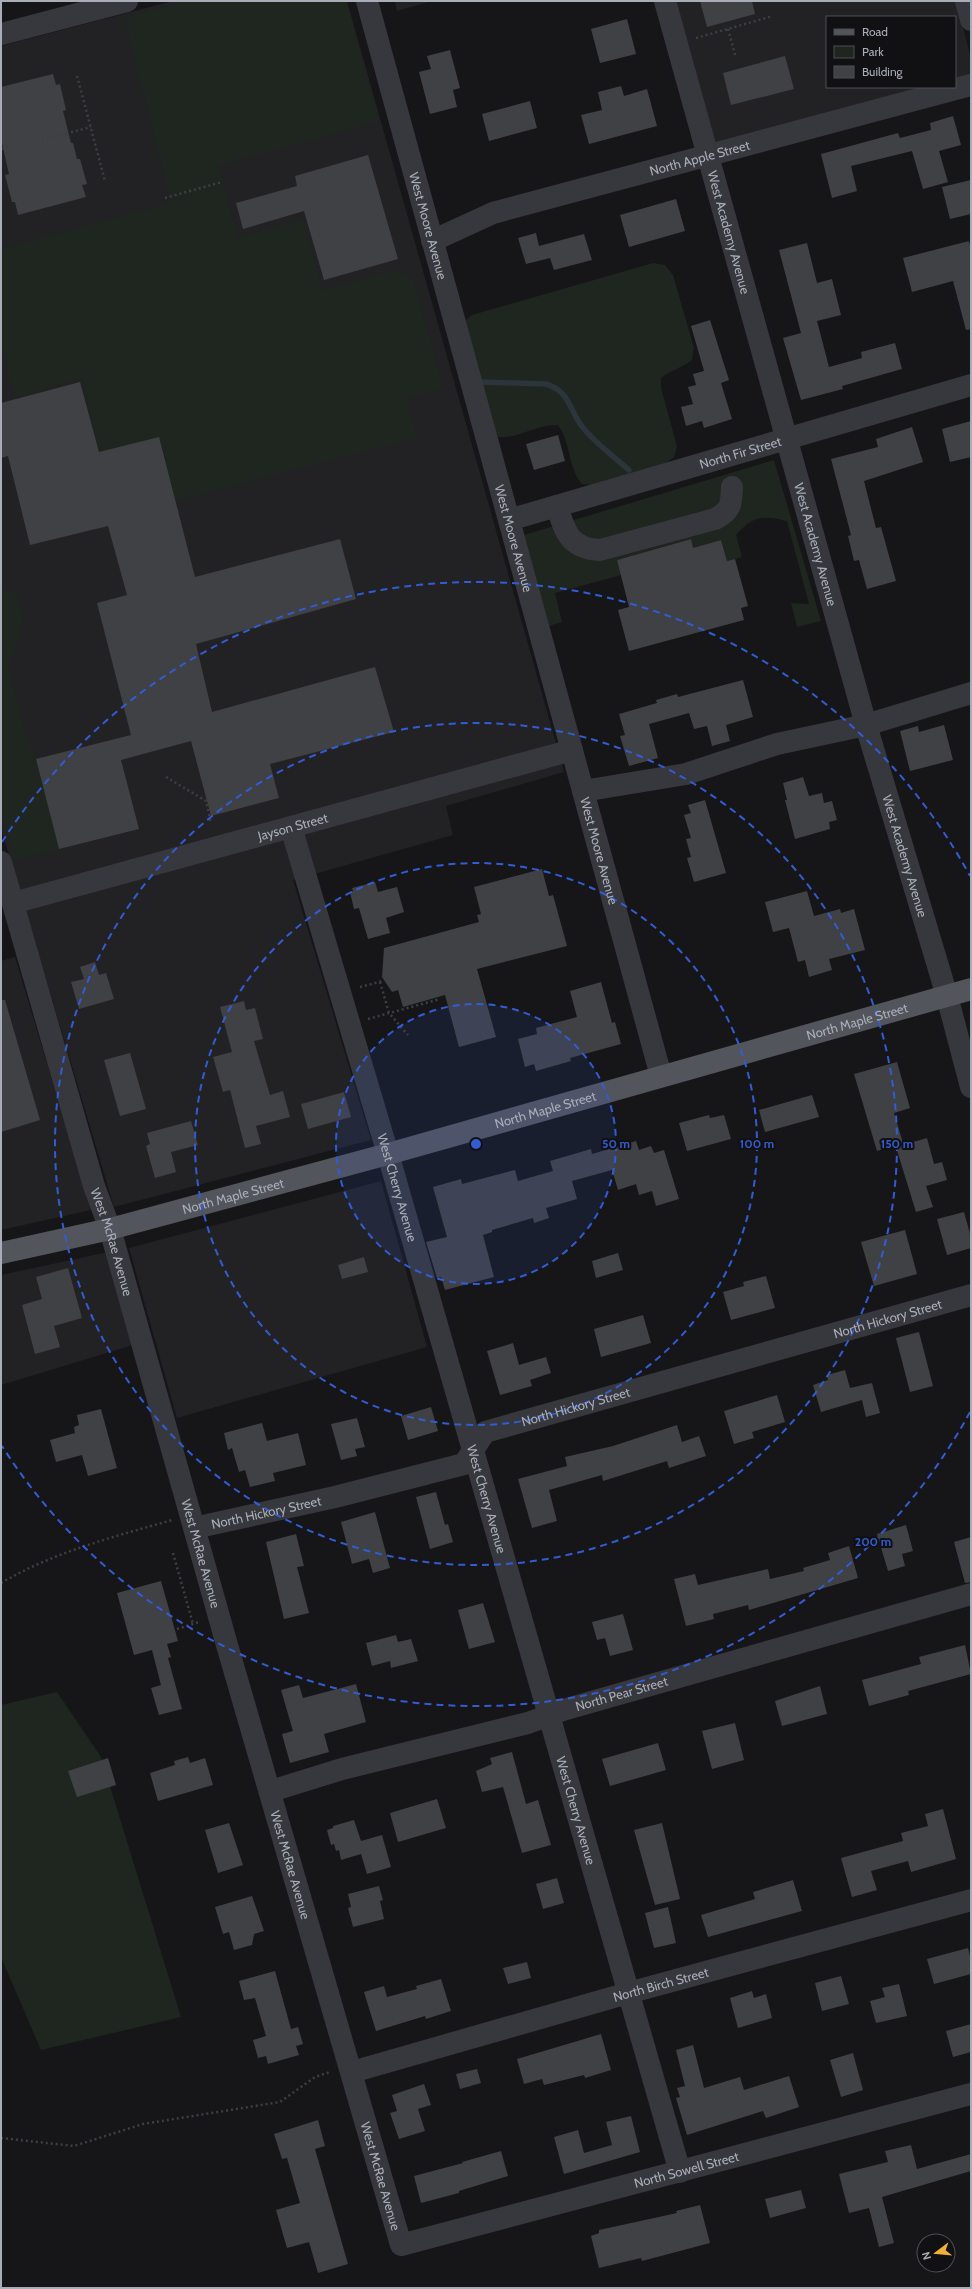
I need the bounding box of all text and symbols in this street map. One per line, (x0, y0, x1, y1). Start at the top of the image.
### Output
legend (826, 16, 956, 88)
text: Road (862, 24, 888, 39)
text: Park (862, 44, 884, 59)
text: Building (862, 64, 904, 79)
street label: North Apple Street (648, 136, 752, 179)
street label: West Academy Avenue (704, 169, 754, 296)
street label: West Moore Avenue (406, 170, 451, 282)
street label: North Fir Street (697, 433, 784, 472)
street label: West Academy Avenue (791, 481, 841, 608)
street label: West Moore Avenue (492, 483, 536, 594)
street label: West Academy Avenue (879, 793, 931, 919)
street label: West Moore Avenue (577, 795, 622, 907)
street label: Jayson Street (255, 809, 330, 844)
street label: North Maple Street (804, 999, 910, 1043)
street label: North Maple Street (493, 1087, 598, 1131)
street label: West Cherry Avenue (374, 1132, 421, 1244)
text: 50 m (602, 1136, 630, 1151)
text: 100 m (740, 1136, 774, 1151)
text: 150 m (881, 1136, 913, 1151)
centre of rings (469, 1137, 483, 1151)
street label: North Maple Street (180, 1174, 286, 1217)
street label: West McRae Avenue (87, 1186, 137, 1298)
street label: North Hickory Street (831, 1295, 944, 1341)
street label: North Hickory Street (520, 1383, 632, 1429)
street label: West Cherry Avenue (464, 1443, 510, 1555)
street label: North Hickory Street (210, 1492, 323, 1532)
street label: West McRae Avenue (178, 1497, 224, 1610)
text: 200 m (855, 1534, 891, 1549)
street label: North Pear Street (573, 1672, 670, 1714)
street label: West Cherry Avenue (553, 1754, 600, 1867)
street label: West McRae Avenue (267, 1809, 314, 1921)
street label: North Birch Street (611, 1963, 711, 2005)
street label: West McRae Avenue (358, 2120, 404, 2232)
street label: North Sowell Street (632, 2148, 741, 2191)
north arrow (916, 2233, 956, 2273)
text: N (919, 2250, 934, 2261)

